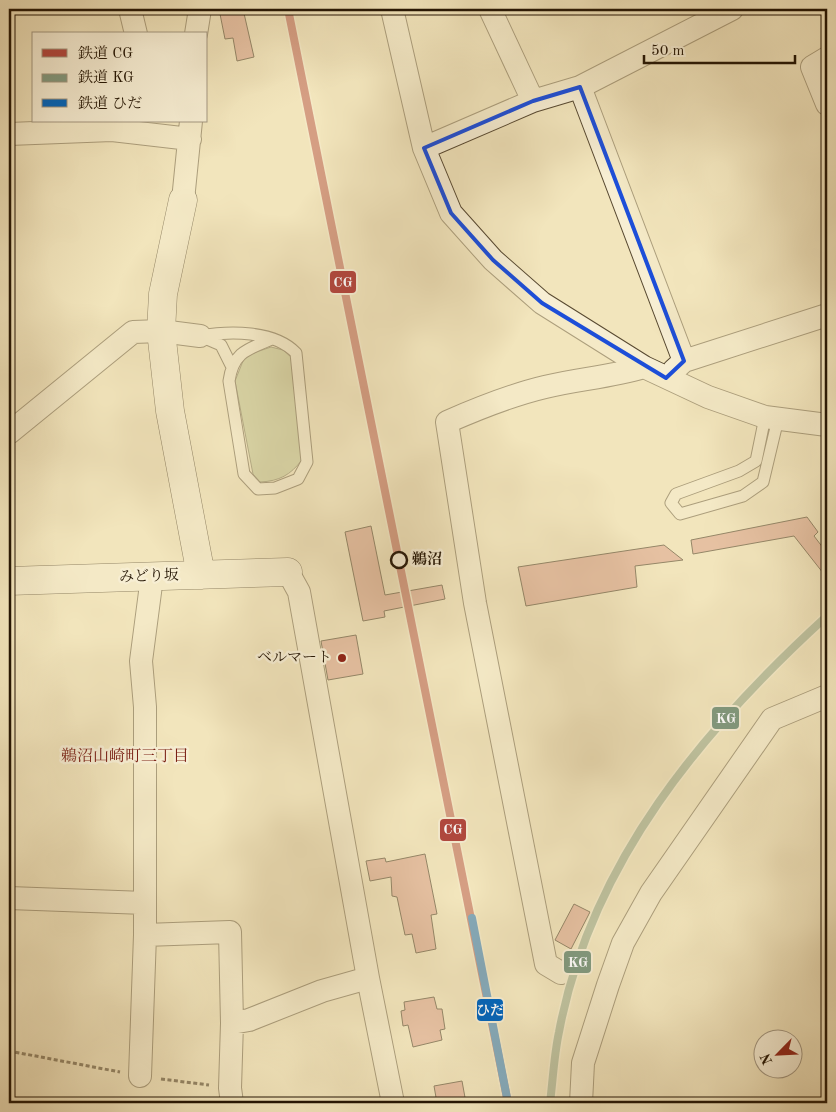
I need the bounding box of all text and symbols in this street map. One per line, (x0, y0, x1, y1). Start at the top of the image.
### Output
legend (32, 32, 208, 122)
scale bar (644, 32, 795, 64)
text: 50 m (651, 44, 685, 59)
text: 鉄道 CG (78, 45, 133, 62)
text: 鉄道 KG (78, 69, 134, 86)
text: 鉄道 ひだ (78, 95, 142, 112)
line badge: CG (329, 270, 357, 294)
text: CG (333, 276, 353, 290)
place label: 鵜沼 (412, 550, 442, 568)
marker: 鵜沼 (390, 551, 408, 569)
street label: みどり坂 (119, 566, 179, 586)
place label: ベルマート (257, 650, 332, 666)
marker: ベルマート (336, 652, 348, 664)
line badge: KG (711, 706, 740, 730)
text: KG (716, 712, 736, 726)
district label: 鵜沼山崎町三丁目 (61, 747, 189, 765)
line badge: CG (439, 818, 467, 842)
text: CG (443, 823, 463, 837)
line badge: KG (563, 950, 592, 974)
text: KG (568, 956, 588, 970)
line badge: ひだ (476, 998, 504, 1022)
text: ひだ (476, 1003, 504, 1018)
north arrow (754, 1030, 804, 1080)
text: N (758, 1051, 776, 1067)

